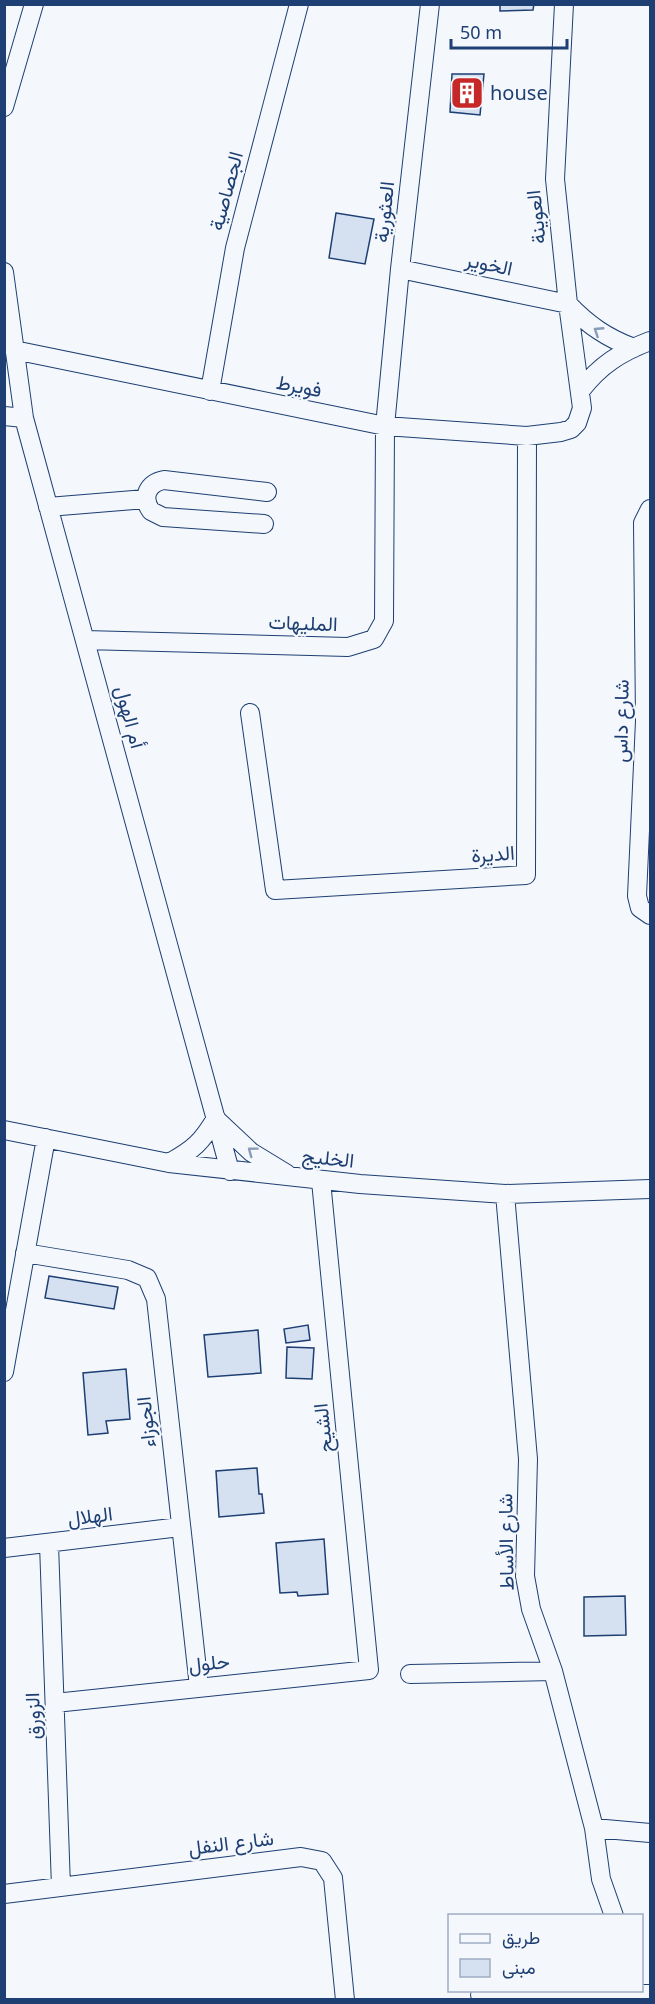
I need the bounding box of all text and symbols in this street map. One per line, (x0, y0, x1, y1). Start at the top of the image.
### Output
scale bar (451, 12, 566, 50)
text: 50 m (460, 20, 502, 44)
building icon: house (449, 75, 485, 111)
place label: house (490, 79, 548, 106)
street label: الجصاصية (202, 148, 249, 233)
street label: العثورية (367, 180, 400, 244)
street label: العوينة (519, 189, 552, 245)
street label: الخوير (462, 245, 515, 282)
one-way arrow (594, 326, 604, 338)
street label: فويرط (274, 368, 324, 403)
street label: المليهات (268, 608, 338, 637)
street label: شارع داس (606, 679, 636, 763)
street label: أم الهول (109, 683, 152, 752)
street label: الديرة (470, 839, 516, 868)
street label: الخليج (300, 1141, 356, 1175)
one-way arrow (247, 1148, 258, 1159)
street label: الجوزاء (129, 1395, 162, 1449)
street label: الشيح (306, 1402, 340, 1454)
street label: شارع الأساط (491, 1493, 521, 1591)
street label: الهلال (66, 1499, 114, 1532)
street label: حلول (187, 1647, 231, 1678)
street label: الزورق (18, 1692, 47, 1740)
street label: شارع النفل (187, 1824, 275, 1862)
legend (448, 1914, 643, 1992)
text: طريق (502, 1925, 540, 1949)
text: مبنى (502, 1955, 536, 1979)

